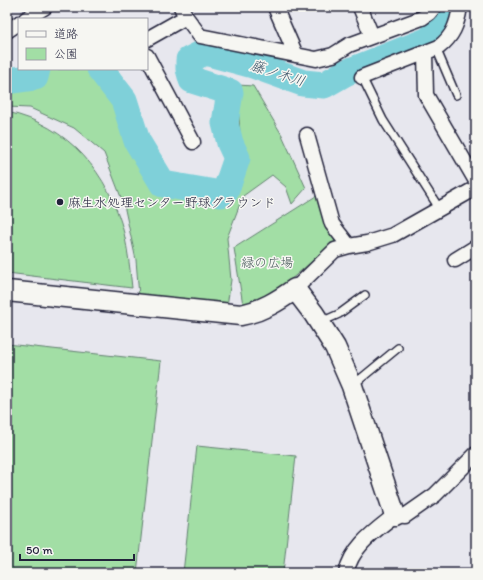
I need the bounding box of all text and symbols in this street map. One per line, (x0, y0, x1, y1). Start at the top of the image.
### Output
legend (18, 18, 148, 70)
text: 道路 (54, 27, 78, 41)
text: 公園 (54, 47, 78, 61)
water label: 藤ノ木川 (249, 57, 307, 90)
place label: 麻生水処理センター野球グラウンド (68, 195, 275, 210)
marker: 麻生水処理センター野球グラウンド (55, 197, 65, 207)
park label: 緑の広場 (241, 255, 293, 270)
scale bar (20, 536, 134, 562)
text: 50 m (26, 543, 52, 557)

